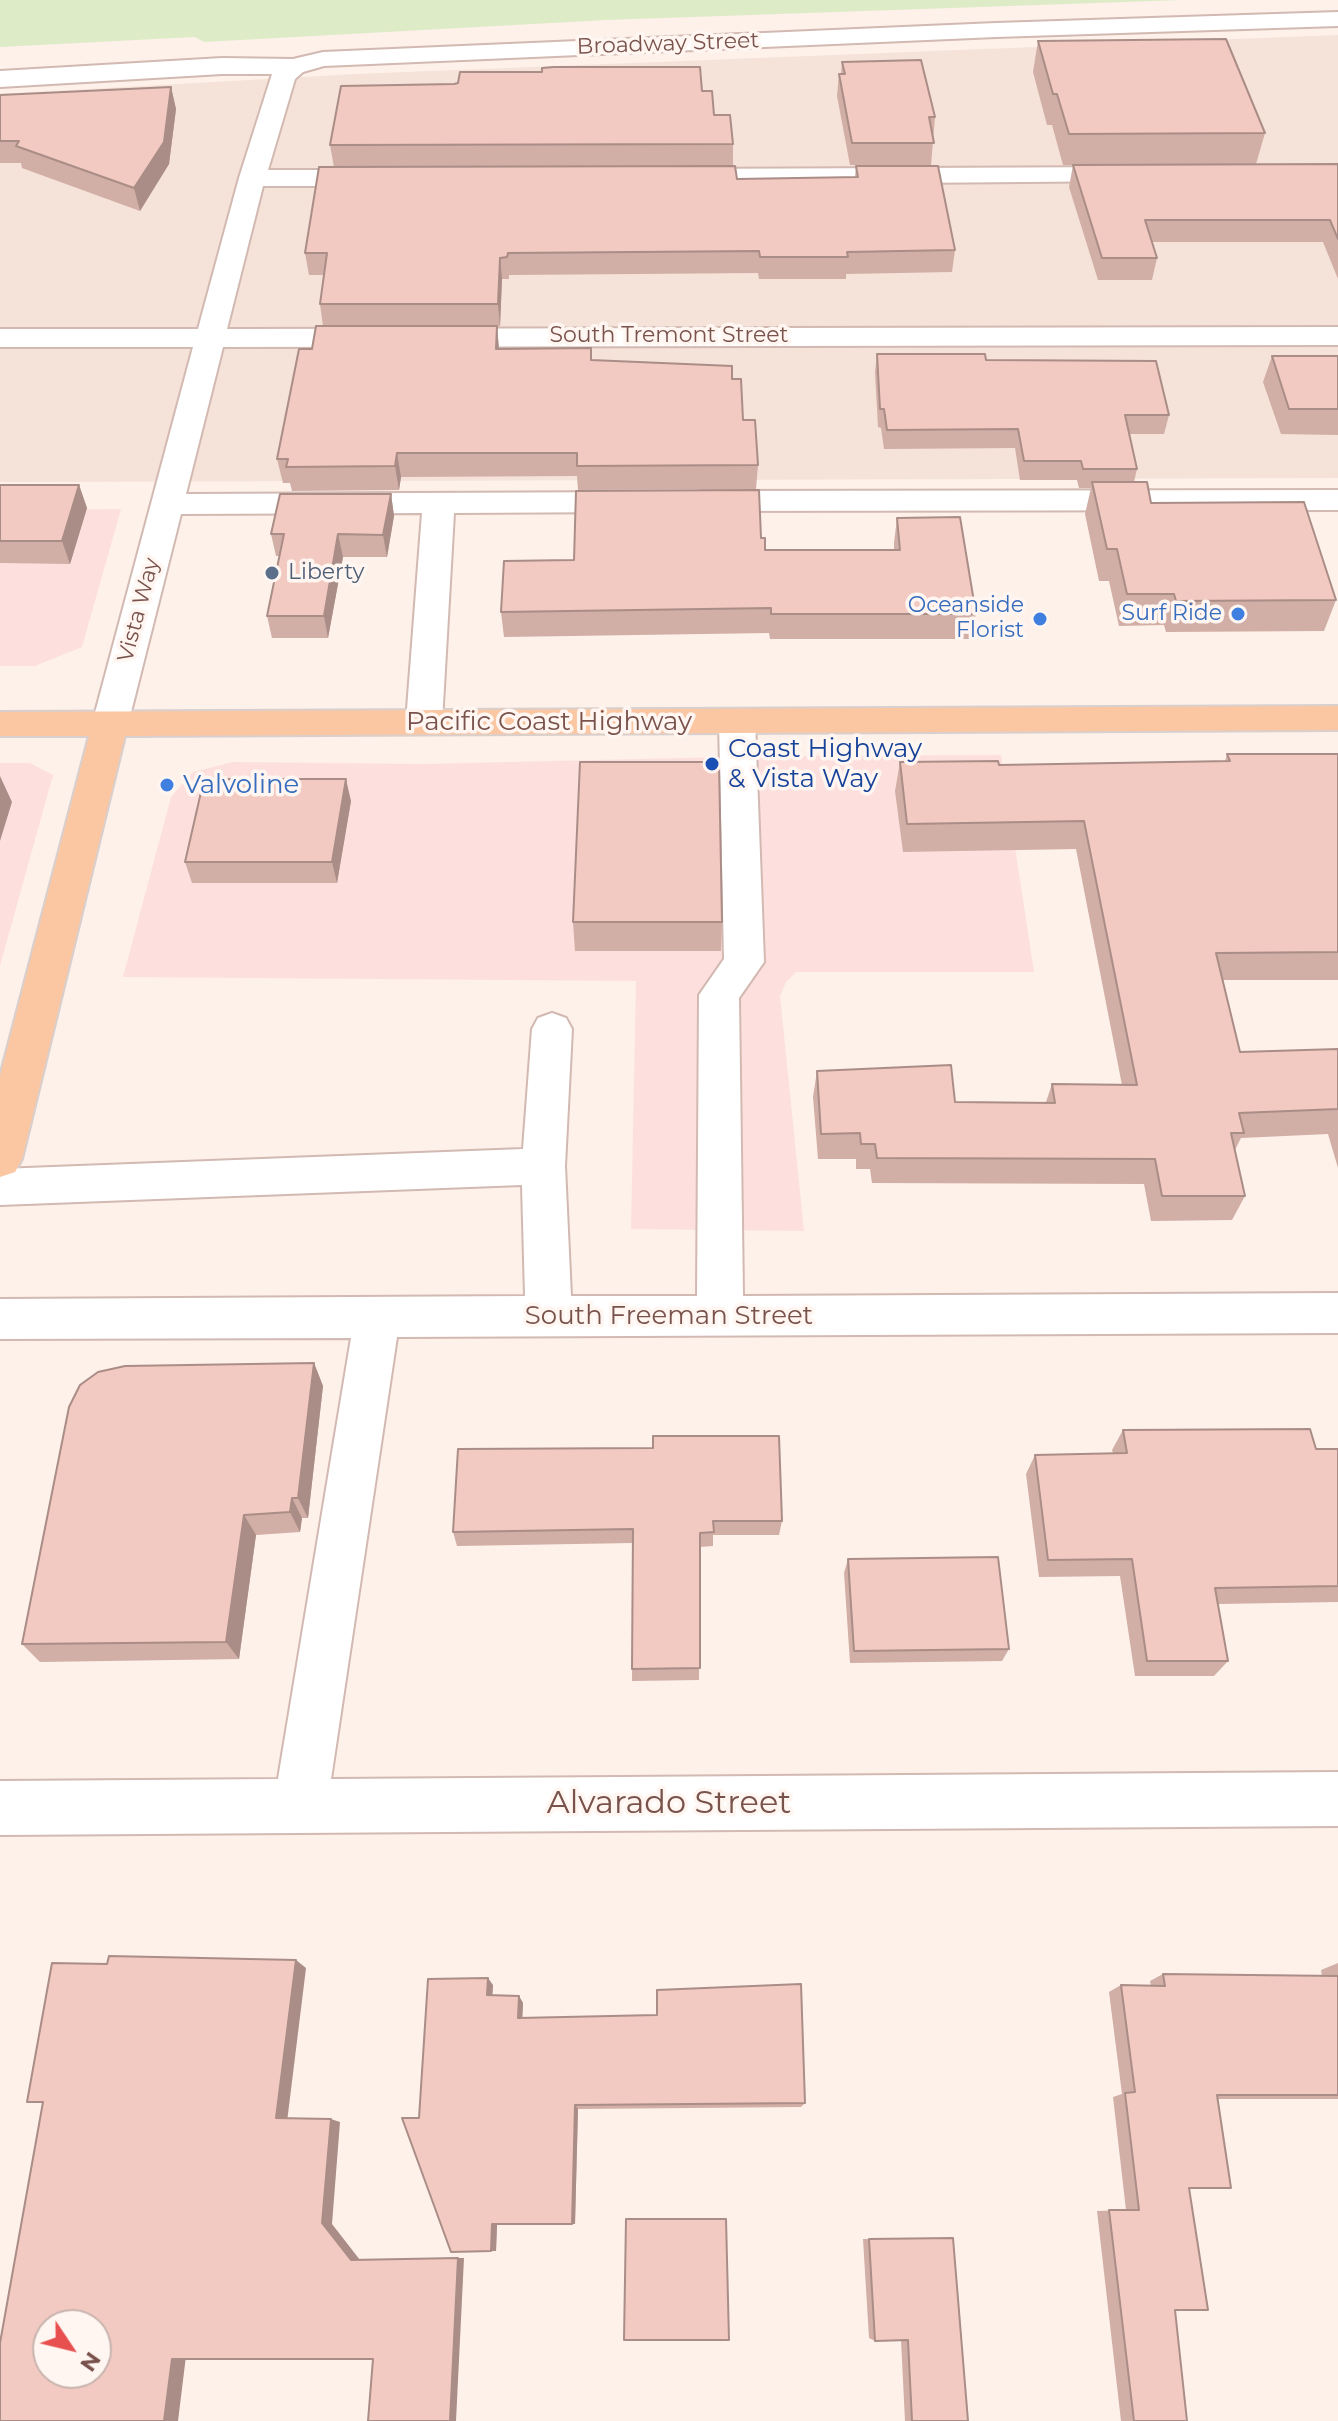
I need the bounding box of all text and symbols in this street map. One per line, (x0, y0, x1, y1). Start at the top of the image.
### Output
street label: Broadway Street (576, 28, 760, 60)
street label: South Tremont Street (549, 323, 789, 349)
street label: Vista Way (112, 555, 166, 665)
place label: Liberty (288, 560, 364, 586)
marker: Liberty (263, 564, 281, 582)
place label: Oceanside Florist (908, 593, 1024, 644)
place label: Surf Ride (1122, 601, 1222, 627)
marker: Surf Ride (1229, 605, 1247, 623)
marker: Oceanside Florist (1031, 610, 1049, 628)
street label: Pacific Coast Highway (406, 706, 692, 738)
place label: Coast Highway & Vista Way (728, 733, 922, 794)
marker: Coast Highway & Vista Way (703, 755, 721, 773)
place label: Valvoline (183, 769, 299, 801)
marker: Valvoline (158, 776, 176, 794)
street label: South Freeman Street (525, 1300, 813, 1332)
street label: Alvarado Street (547, 1785, 791, 1823)
north arrow (32, 2309, 112, 2389)
text: N (74, 2347, 107, 2377)

